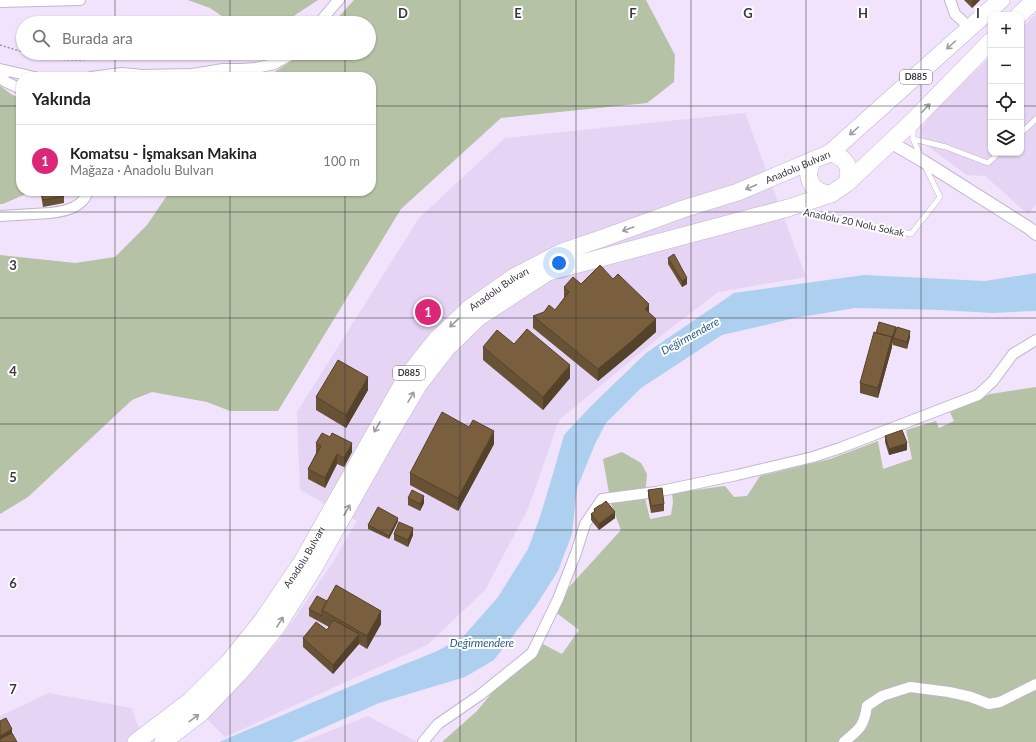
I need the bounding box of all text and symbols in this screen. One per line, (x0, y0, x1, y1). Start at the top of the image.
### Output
text: D (398, 5, 408, 21)
text: E (514, 5, 522, 21)
text: F (629, 5, 637, 21)
text: G (743, 5, 753, 21)
text: H (858, 5, 868, 21)
text: I (976, 5, 980, 21)
map controls (988, 12, 1024, 156)
button: + (988, 12, 1024, 48)
search box (16, 16, 376, 60)
icon: search (30, 27, 52, 49)
text: Burada ara (62, 29, 133, 47)
one-way arrow (947, 40, 957, 49)
button: − (988, 48, 1024, 84)
road number: D885 (900, 70, 932, 84)
button: locate (988, 84, 1024, 120)
text: Yakında (32, 88, 91, 109)
one-way arrow (921, 103, 930, 113)
button: layers (988, 120, 1024, 156)
one-way arrow (849, 127, 859, 136)
text: Komatsu - İşmaksan Makina (70, 144, 257, 162)
street label: Anadolu Bulvarı (763, 148, 832, 186)
text: 1 (41, 153, 49, 169)
text: 100 m (323, 153, 360, 169)
text: Mağaza · Anadolu Bulvarı (70, 162, 214, 178)
one-way arrow (745, 183, 757, 191)
street label: Anadolu 20 Nolu Sokak (802, 205, 907, 239)
one-way arrow (623, 226, 635, 234)
your location (549, 253, 569, 273)
text: 3 (9, 257, 17, 273)
street label: Anadolu Bulvarı (466, 264, 531, 313)
pin: 1 (415, 297, 441, 327)
water label: Değirmendere (658, 314, 721, 357)
one-way arrow (449, 318, 459, 328)
text: 4 (9, 363, 17, 379)
road number: D885 (393, 366, 425, 380)
one-way arrow (408, 391, 416, 403)
one-way arrow (373, 421, 381, 433)
text: 5 (9, 469, 17, 485)
one-way arrow (343, 504, 351, 516)
street label: Anadolu Bulvarı (280, 524, 327, 590)
text: 6 (9, 575, 17, 591)
one-way arrow (276, 616, 284, 627)
water label: Değirmendere (450, 636, 514, 649)
text: 7 (9, 681, 17, 697)
one-way arrow (188, 714, 199, 723)

